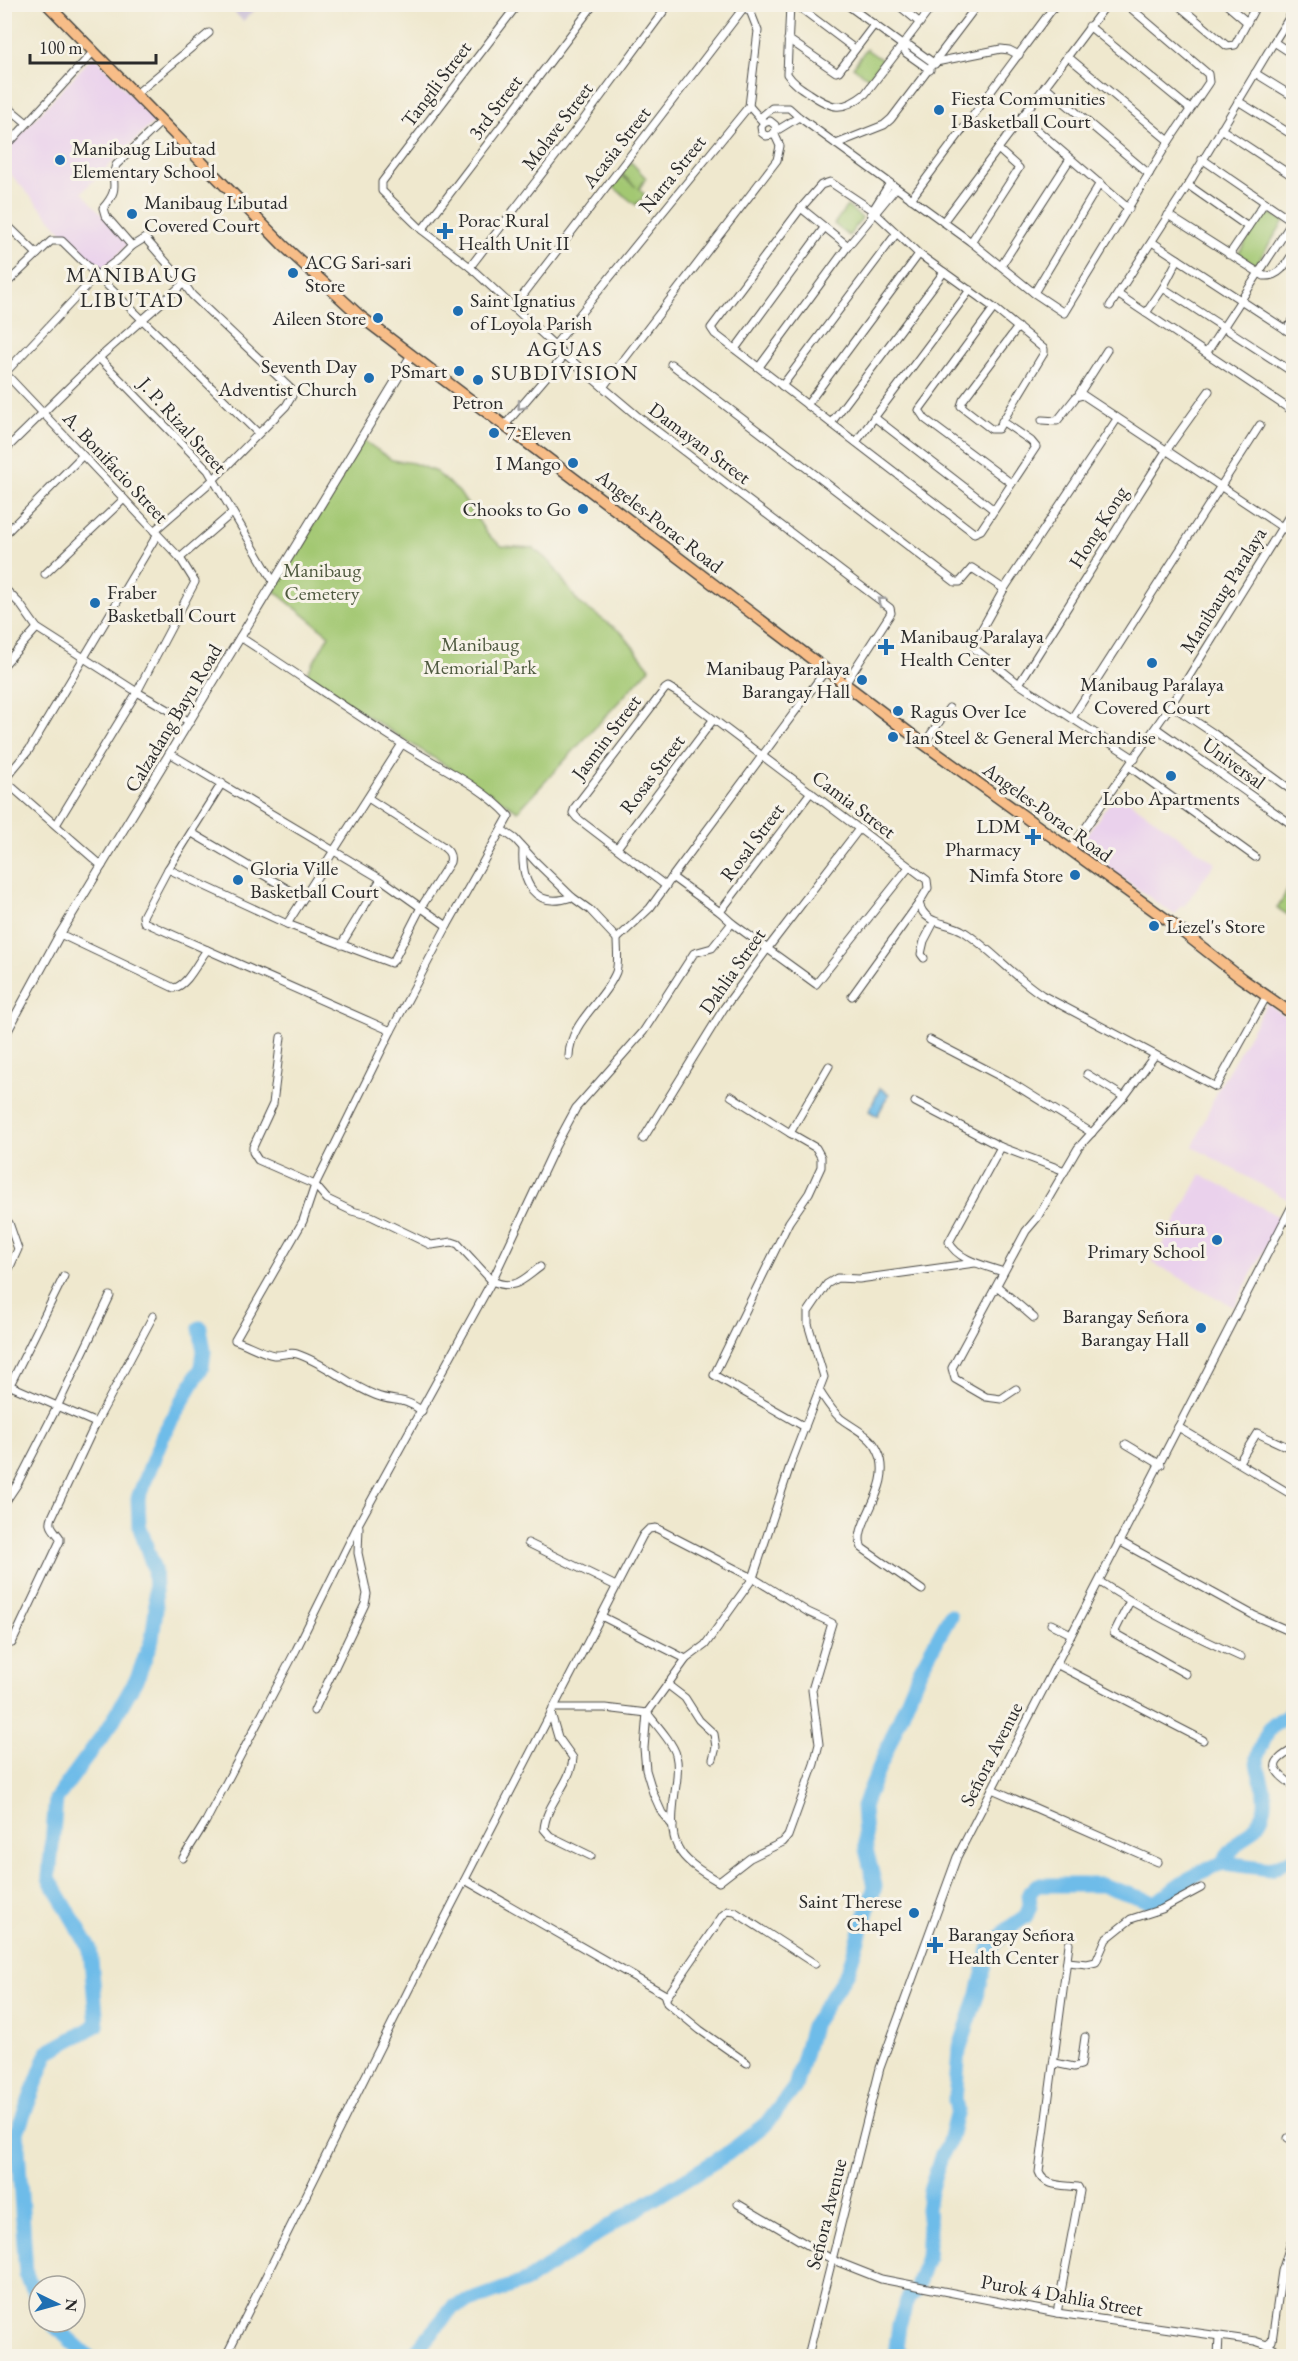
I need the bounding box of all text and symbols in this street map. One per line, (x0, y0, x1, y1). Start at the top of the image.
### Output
scale bar (30, 27, 156, 65)
street label: Tangili Street (395, 35, 477, 132)
text: 100 m (39, 36, 83, 59)
street label: 3rd Street (462, 69, 528, 145)
street label: Molave Street (515, 76, 599, 175)
place label: Fiesta Communities I Basketball Court (951, 85, 1105, 134)
street label: Acasia Street (575, 100, 657, 194)
marker: Fiesta Communities I Basketball Court (932, 103, 946, 117)
street label: Narra Street (633, 129, 712, 218)
place label: Manibaug Libutad Elementary School (72, 135, 217, 184)
marker: Manibaug Libutad Elementary School (53, 153, 67, 167)
place label: Manibaug Libutad Covered Court (144, 189, 289, 238)
marker: Manibaug Libutad Covered Court (125, 207, 139, 221)
place label: Porac Rural Health Unit II (458, 207, 570, 256)
marker: Porac Rural Health Unit II (436, 222, 454, 240)
place label: ACG Sari-sari Store (304, 249, 411, 298)
district label: MANIBAUG LIBUTAD (66, 260, 198, 314)
marker: ACG Sari-sari Store (286, 266, 300, 280)
place label: Saint Ignatius of Loyola Parish (470, 287, 592, 336)
marker: Saint Ignatius of Loyola Parish (451, 304, 465, 318)
place label: Aileen Store (272, 305, 366, 331)
marker: Aileen Store (371, 311, 385, 325)
district label: AGUAS SUBDIVISION (491, 335, 639, 386)
place label: Seventh Day Adventist Church (217, 353, 357, 402)
place label: PSmart (390, 358, 448, 384)
marker: PSmart (452, 364, 466, 378)
street label: J. P. Rizal Street (132, 370, 234, 479)
marker: Seventh Day Adventist Church (362, 371, 376, 385)
marker: Petron (471, 373, 485, 387)
place label: Petron (452, 389, 504, 415)
street label: Damayan Street (644, 396, 757, 490)
one-way arrow (517, 399, 528, 410)
street label: A. Bonifacio Street (57, 405, 175, 529)
place label: 7-Eleven (506, 420, 572, 446)
marker: 7-Eleven (487, 426, 501, 440)
place label: I Mango (495, 450, 561, 476)
marker: I Mango (566, 456, 580, 470)
street label: Angeles-Porac Road (591, 463, 729, 579)
street label: Hong Kong (1063, 481, 1134, 573)
place label: Chooks to Go (463, 496, 571, 522)
marker: Chooks to Go (576, 502, 590, 516)
street label: Manibaug Paralaya (1174, 522, 1272, 658)
park label: Manibaug Cemetery (283, 557, 361, 606)
place label: Fraber Basketball Court (107, 579, 236, 628)
marker: Fraber Basketball Court (88, 596, 102, 610)
one-way arrow (877, 598, 888, 609)
place label: Manibaug Paralaya Health Center (900, 623, 1044, 672)
park label: Manibaug Memorial Park (423, 631, 537, 680)
street label: Calzadang Bayu Road (118, 638, 228, 797)
marker: Manibaug Paralaya Health Center (877, 638, 895, 656)
place label: Manibaug Paralaya Barangay Hall (706, 655, 850, 704)
marker: Manibaug Paralaya Covered Court (1145, 656, 1159, 670)
place label: Manibaug Paralaya Covered Court (1080, 671, 1224, 720)
marker: Manibaug Paralaya Barangay Hall (855, 673, 869, 687)
street label: Jasmin Street (564, 689, 647, 786)
place label: Ragus Over Ice (910, 698, 1026, 724)
marker: Ragus Over Ice (891, 704, 905, 718)
place label: Ian Steel & General Merchandise (905, 724, 1156, 750)
street label: Rosas Street (614, 728, 691, 819)
marker: Ian Steel & General Merchandise (886, 730, 900, 744)
street label: Universal (1197, 731, 1271, 795)
street label: Angeles-Porac Road (977, 756, 1119, 868)
street label: Camia Street (807, 764, 902, 844)
marker: Lobo Apartments (1164, 769, 1178, 783)
place label: Lobo Apartments (1102, 785, 1240, 811)
street label: Rosal Street (714, 797, 790, 886)
place label: LDM Pharmacy (945, 813, 1021, 862)
marker: LDM Pharmacy (1026, 830, 1040, 844)
place label: Gloria Ville Basketball Court (250, 855, 379, 904)
place label: Nimfa Store (969, 862, 1063, 888)
marker: Nimfa Store (1068, 868, 1082, 882)
marker: Gloria Ville Basketball Court (231, 873, 245, 887)
place label: Liezel's Store (1166, 913, 1265, 939)
marker: Liezel's Store (1147, 919, 1161, 933)
street label: Dahlia Street (693, 922, 771, 1019)
place label: Siñura Primary School (1087, 1215, 1205, 1264)
marker: Siñura Primary School (1210, 1233, 1224, 1247)
place label: Barangay Señora Barangay Hall (1063, 1303, 1189, 1352)
marker: Barangay Señora Barangay Hall (1194, 1321, 1208, 1335)
street label: Señora Avenue (954, 1697, 1028, 1811)
place label: Saint Therese Chapel (799, 1888, 902, 1937)
marker: Saint Therese Chapel (907, 1906, 921, 1920)
place label: Barangay Señora Health Center (948, 1921, 1074, 1970)
marker: Barangay Señora Health Center (926, 1936, 944, 1954)
street label: Señora Avenue (800, 2156, 852, 2272)
street label: Purok 4 Dahlia Street (979, 2268, 1146, 2322)
north arrow (27, 2274, 87, 2334)
text: N (60, 2298, 82, 2313)

